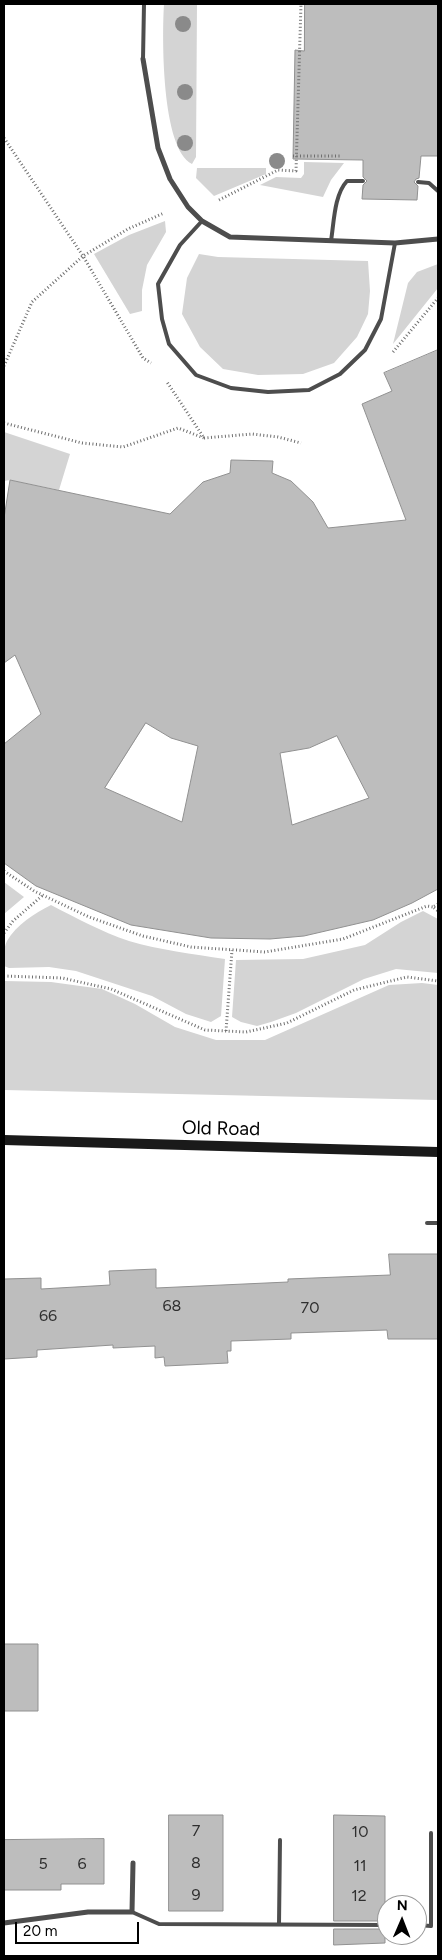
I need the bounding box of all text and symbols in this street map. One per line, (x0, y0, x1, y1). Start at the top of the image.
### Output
street label: Old Road (182, 1117, 260, 1141)
house number: 68 (163, 1296, 181, 1316)
house number: 70 (301, 1298, 319, 1318)
house number: 66 (39, 1306, 57, 1326)
house number: 7 (192, 1821, 200, 1841)
house number: 10 (352, 1822, 368, 1842)
house number: 8 (191, 1853, 201, 1873)
house number: 5 (38, 1854, 48, 1874)
house number: 6 (77, 1854, 87, 1874)
house number: 11 (353, 1856, 367, 1876)
house number: 9 (191, 1885, 201, 1905)
house number: 12 (351, 1886, 367, 1906)
north arrow (377, 1895, 427, 1945)
text: N (397, 1897, 408, 1914)
scale bar (18, 1912, 141, 1944)
text: 20 m (23, 1922, 57, 1940)

